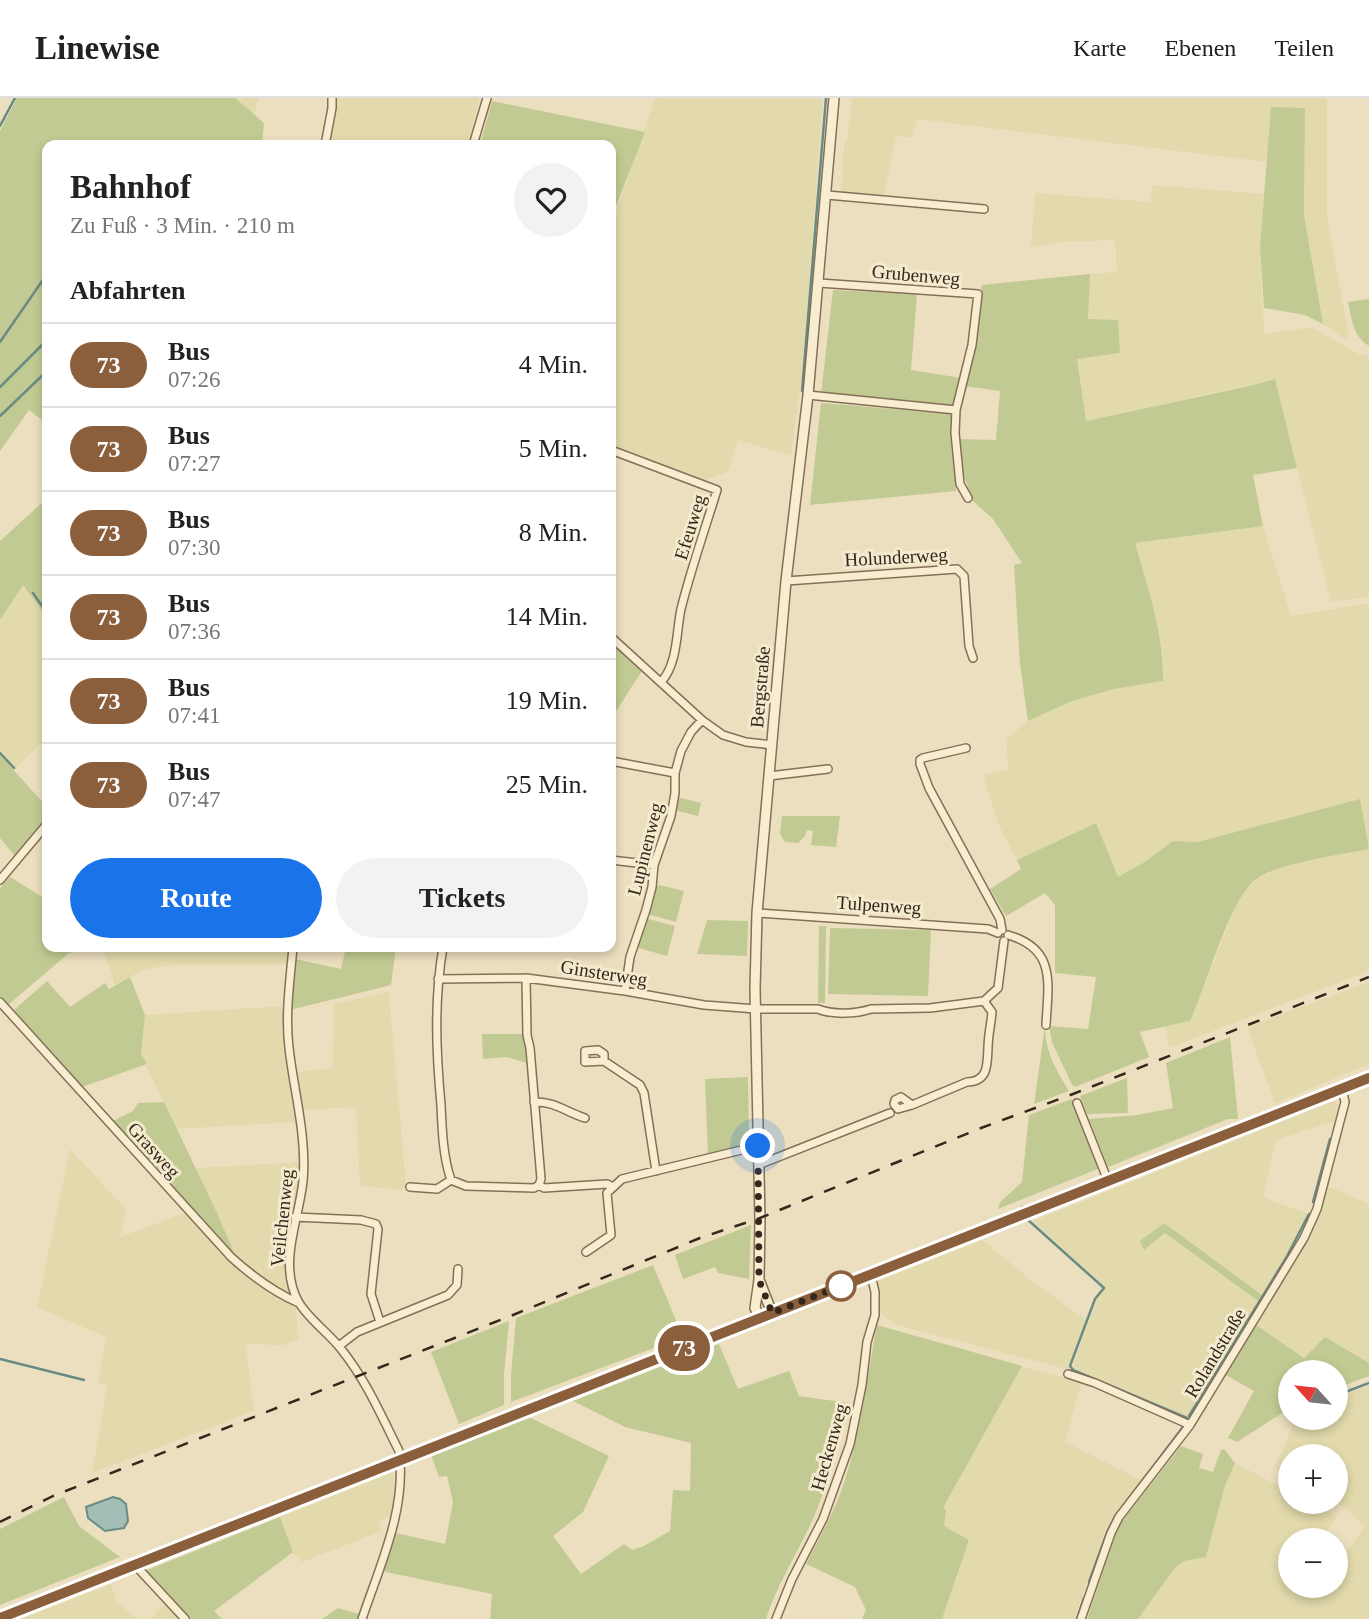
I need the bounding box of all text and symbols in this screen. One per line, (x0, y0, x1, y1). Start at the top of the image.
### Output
text: Linewise (35, 30, 160, 66)
text: Karte (1073, 35, 1126, 61)
text: Ebenen (1164, 35, 1236, 61)
text: Teilen (1274, 35, 1334, 61)
button: heart (514, 163, 588, 237)
text: Bahnhof (70, 169, 191, 205)
text: Zu Fuß · 3 Min. · 210 m (70, 213, 295, 238)
street label: Grubenweg (871, 261, 962, 289)
text: Abfahrten (70, 276, 186, 305)
text: Bus (168, 337, 210, 366)
text: 4 Min. (519, 350, 588, 379)
text: 73 (97, 352, 121, 378)
text: 07:26 (168, 367, 220, 392)
text: Bus (168, 421, 210, 450)
text: 5 Min. (519, 434, 588, 463)
text: 73 (97, 436, 121, 462)
text: 07:27 (168, 451, 220, 476)
street label: Efeuweg (670, 491, 710, 562)
text: Bus (168, 505, 210, 534)
text: 8 Min. (519, 518, 588, 547)
text: 73 (97, 520, 121, 546)
text: 07:30 (168, 535, 220, 560)
street label: Holunderweg (844, 544, 949, 570)
text: Bus (168, 589, 210, 618)
text: 14 Min. (506, 602, 588, 631)
text: 73 (97, 604, 121, 630)
text: 07:36 (168, 619, 220, 644)
street label: Bergstraße (746, 645, 774, 729)
text: Bus (168, 673, 210, 702)
text: 19 Min. (506, 686, 588, 715)
text: 73 (97, 688, 121, 714)
text: 07:41 (168, 703, 220, 728)
text: Bus (168, 757, 210, 786)
text: 25 Min. (506, 770, 588, 799)
text: 73 (97, 772, 121, 798)
text: 07:47 (168, 787, 220, 812)
street label: Lupinenweg (623, 800, 667, 898)
button: Route (70, 858, 322, 938)
button: Tickets (336, 858, 588, 938)
street label: Tulpenweg (836, 892, 923, 918)
street label: Ginsterweg (559, 956, 649, 990)
street label: Grasweg (124, 1118, 185, 1182)
your location (740, 1128, 775, 1163)
street label: Veilchenweg (266, 1168, 298, 1268)
unlabelled marker (826, 1271, 856, 1301)
street label: Rolandstraße (1180, 1305, 1250, 1401)
line badge: 73 (652, 1325, 716, 1371)
text: 73 (672, 1335, 696, 1361)
north arrow (1278, 1360, 1348, 1430)
map controls (1278, 1360, 1348, 1598)
street label: Heckenweg (807, 1401, 852, 1493)
button: + (1278, 1444, 1348, 1514)
button: − (1278, 1528, 1348, 1598)

